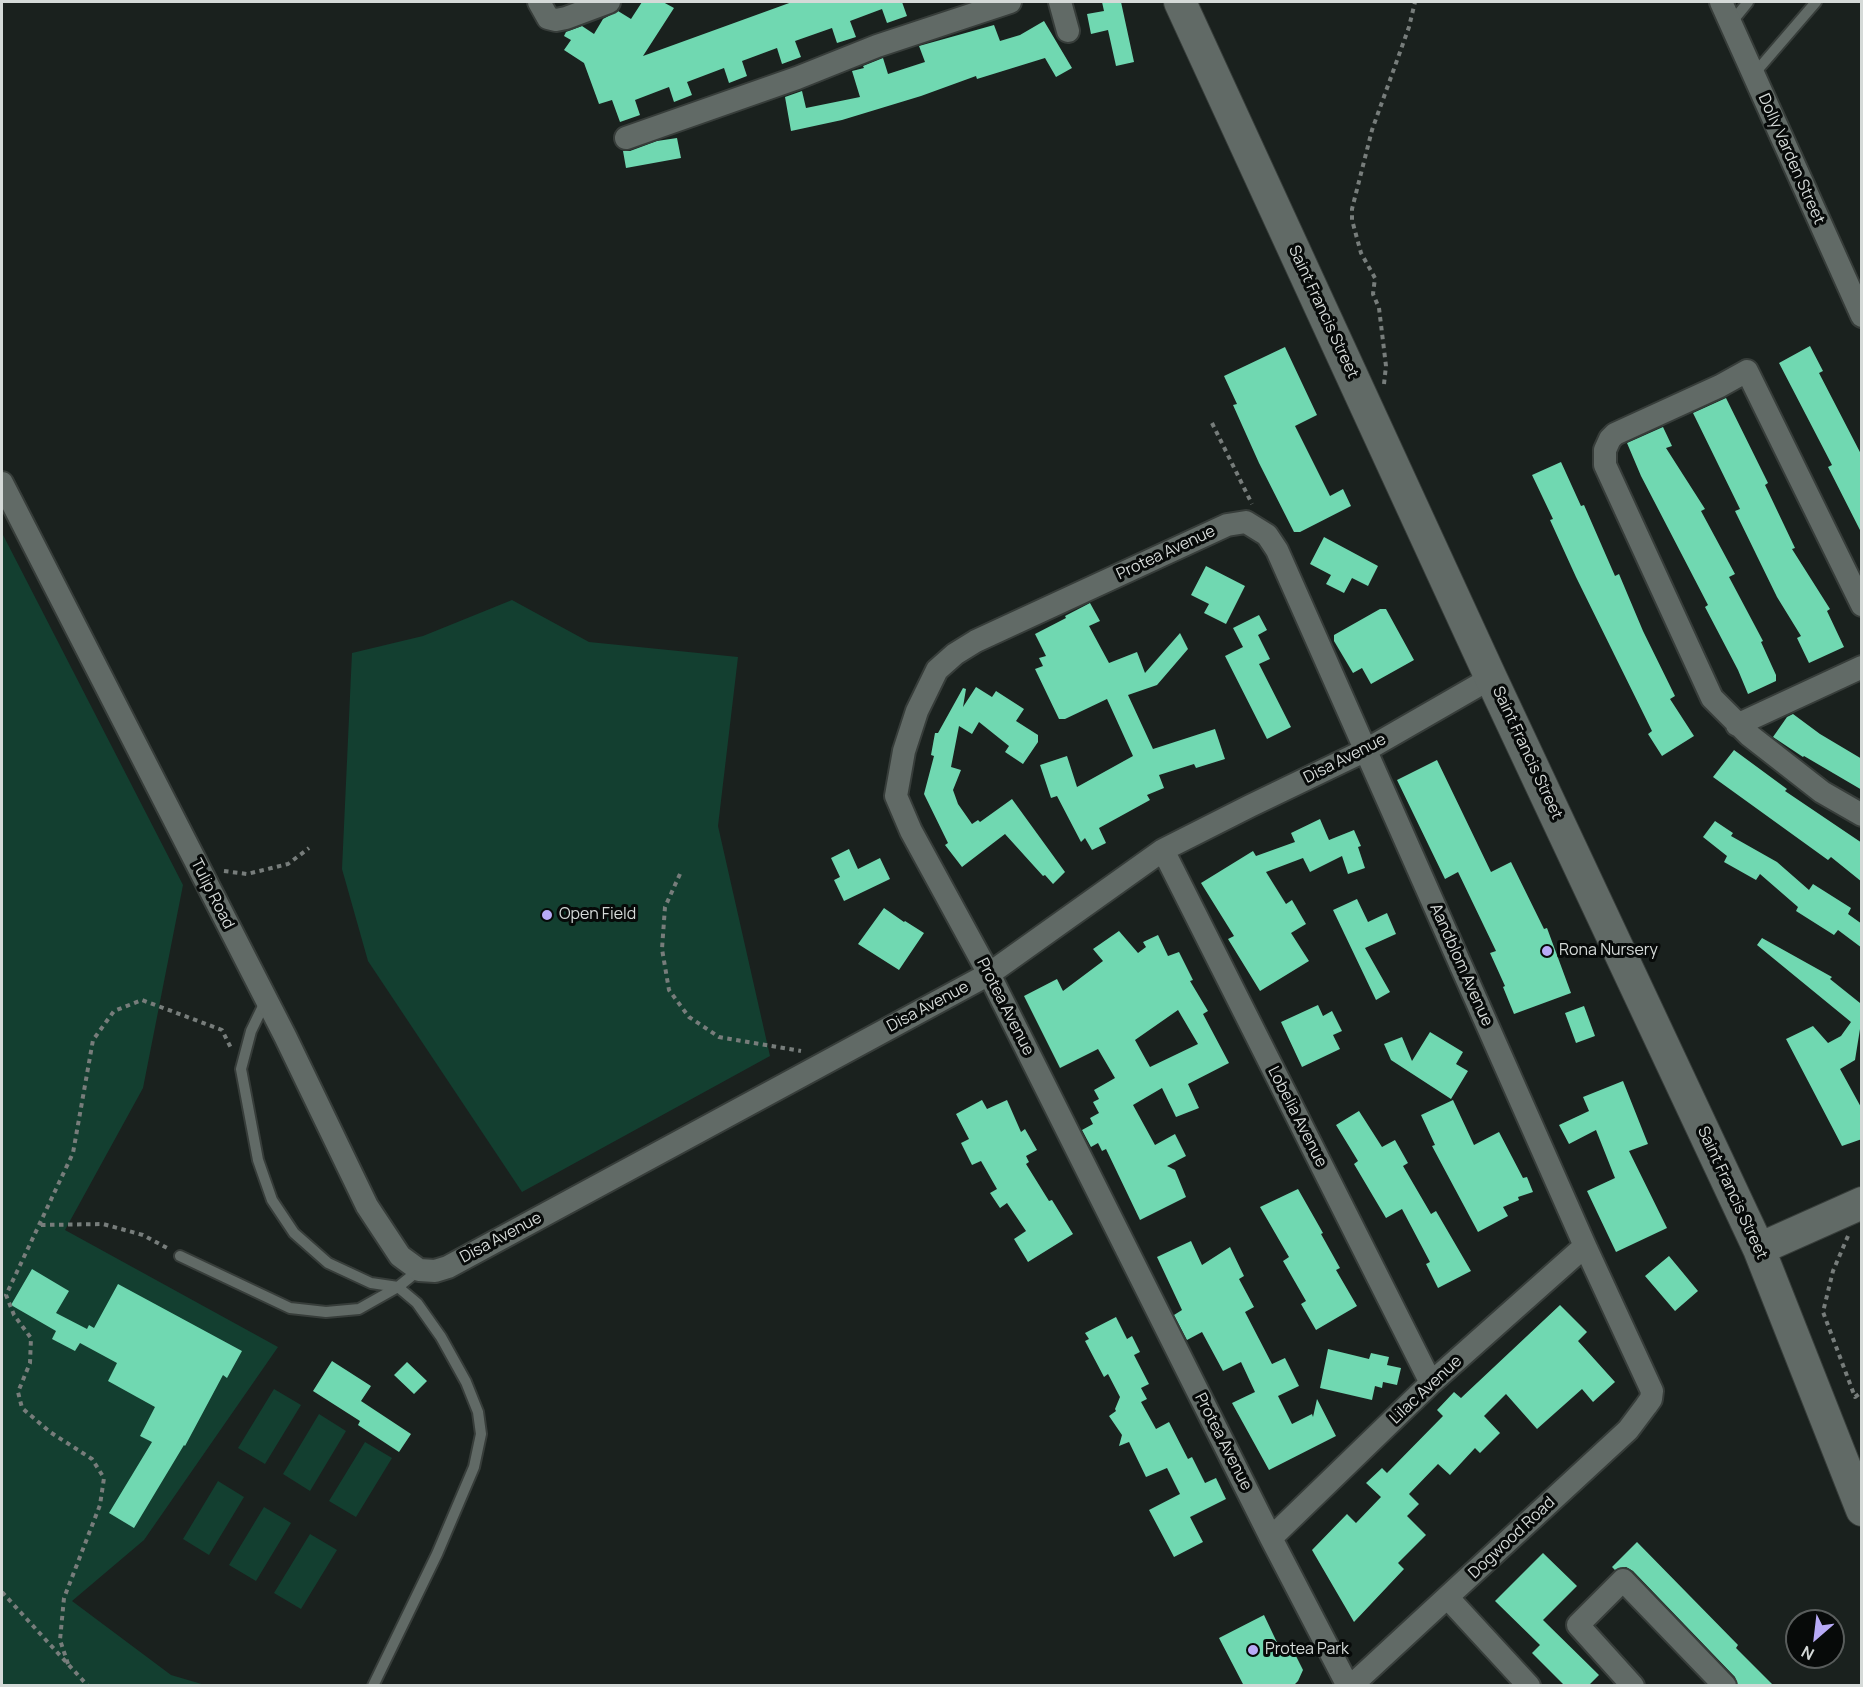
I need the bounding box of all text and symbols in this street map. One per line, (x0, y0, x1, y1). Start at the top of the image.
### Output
street label: Dolly Varden Street (1754, 91, 1828, 227)
street label: Saint Francis Street (1284, 243, 1362, 381)
street label: Protea Avenue (1114, 522, 1218, 584)
street label: Saint Francis Street (1488, 684, 1566, 822)
street label: Disa Avenue (1301, 730, 1389, 788)
street label: Tulip Road (186, 856, 238, 932)
street label: Aandblom Avenue (1425, 901, 1497, 1029)
place label: Open Field (559, 905, 636, 925)
marker: Open Field (540, 908, 554, 922)
place label: Rona Nursery (1559, 941, 1658, 961)
marker: Rona Nursery (1540, 944, 1554, 958)
street label: Protea Avenue (972, 955, 1038, 1059)
street label: Disa Avenue (884, 977, 972, 1037)
street label: Lobelia Avenue (1263, 1063, 1331, 1171)
street label: Saint Francis Street (1693, 1124, 1771, 1262)
street label: Disa Avenue (457, 1208, 545, 1268)
street label: Lilac Avenue (1386, 1352, 1466, 1428)
street label: Protea Avenue (1190, 1390, 1256, 1494)
street label: Dogwood Road (1465, 1493, 1559, 1583)
north arrow (1785, 1609, 1845, 1669)
place label: Protea Park (1265, 1640, 1349, 1660)
text: N (1797, 1641, 1818, 1666)
marker: Protea Park (1246, 1643, 1260, 1657)

